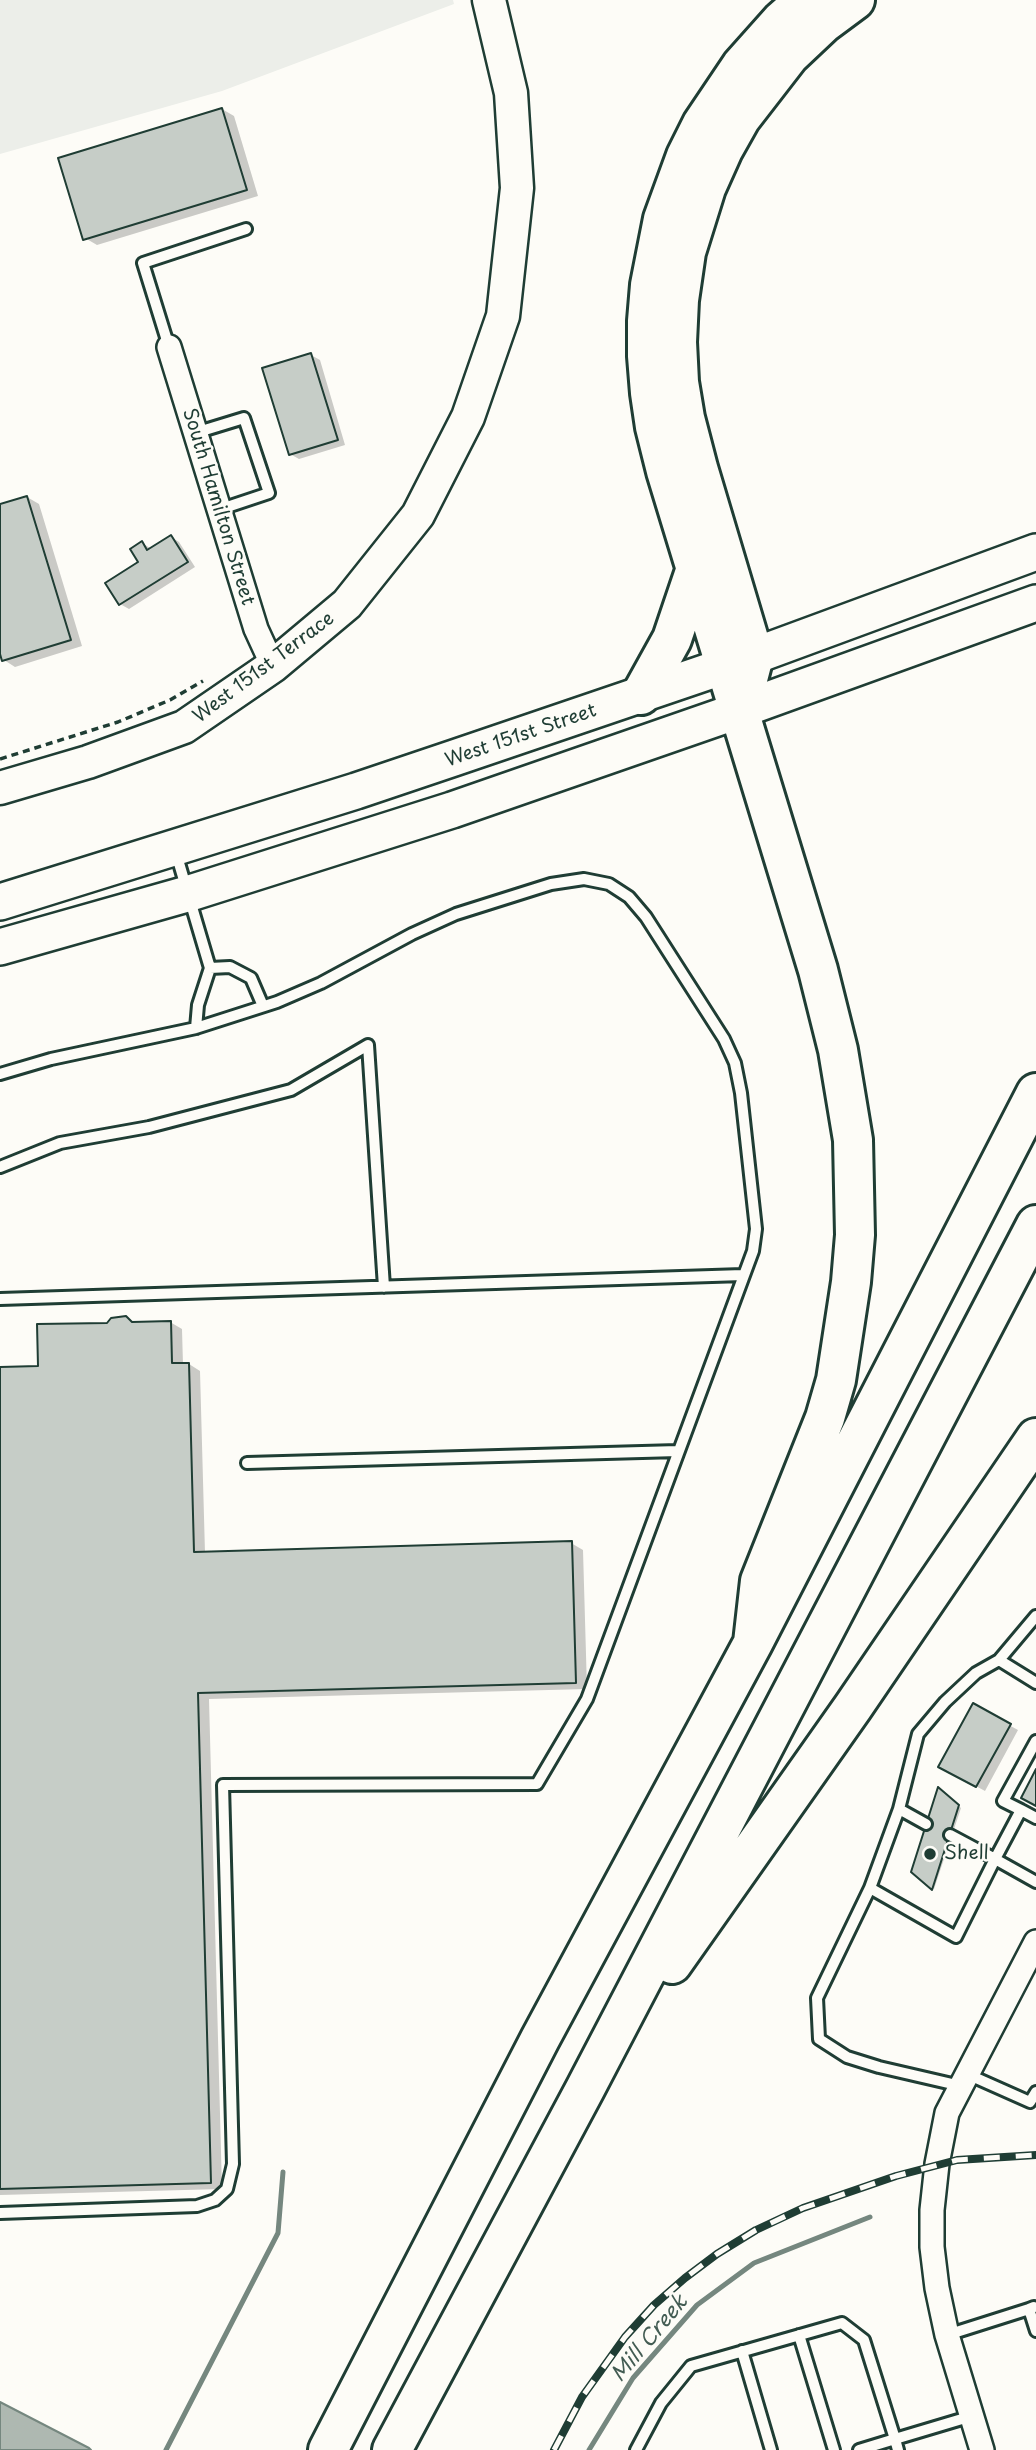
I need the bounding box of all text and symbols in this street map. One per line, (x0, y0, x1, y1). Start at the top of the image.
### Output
street label: South Hamilton Street (177, 406, 259, 608)
street label: West 151st Terrace (189, 608, 339, 728)
street label: West 151st Street (442, 699, 600, 773)
place label: Shell (944, 1843, 989, 1865)
marker: Shell (922, 1846, 938, 1862)
water label: Mill Creek (606, 2290, 694, 2388)

